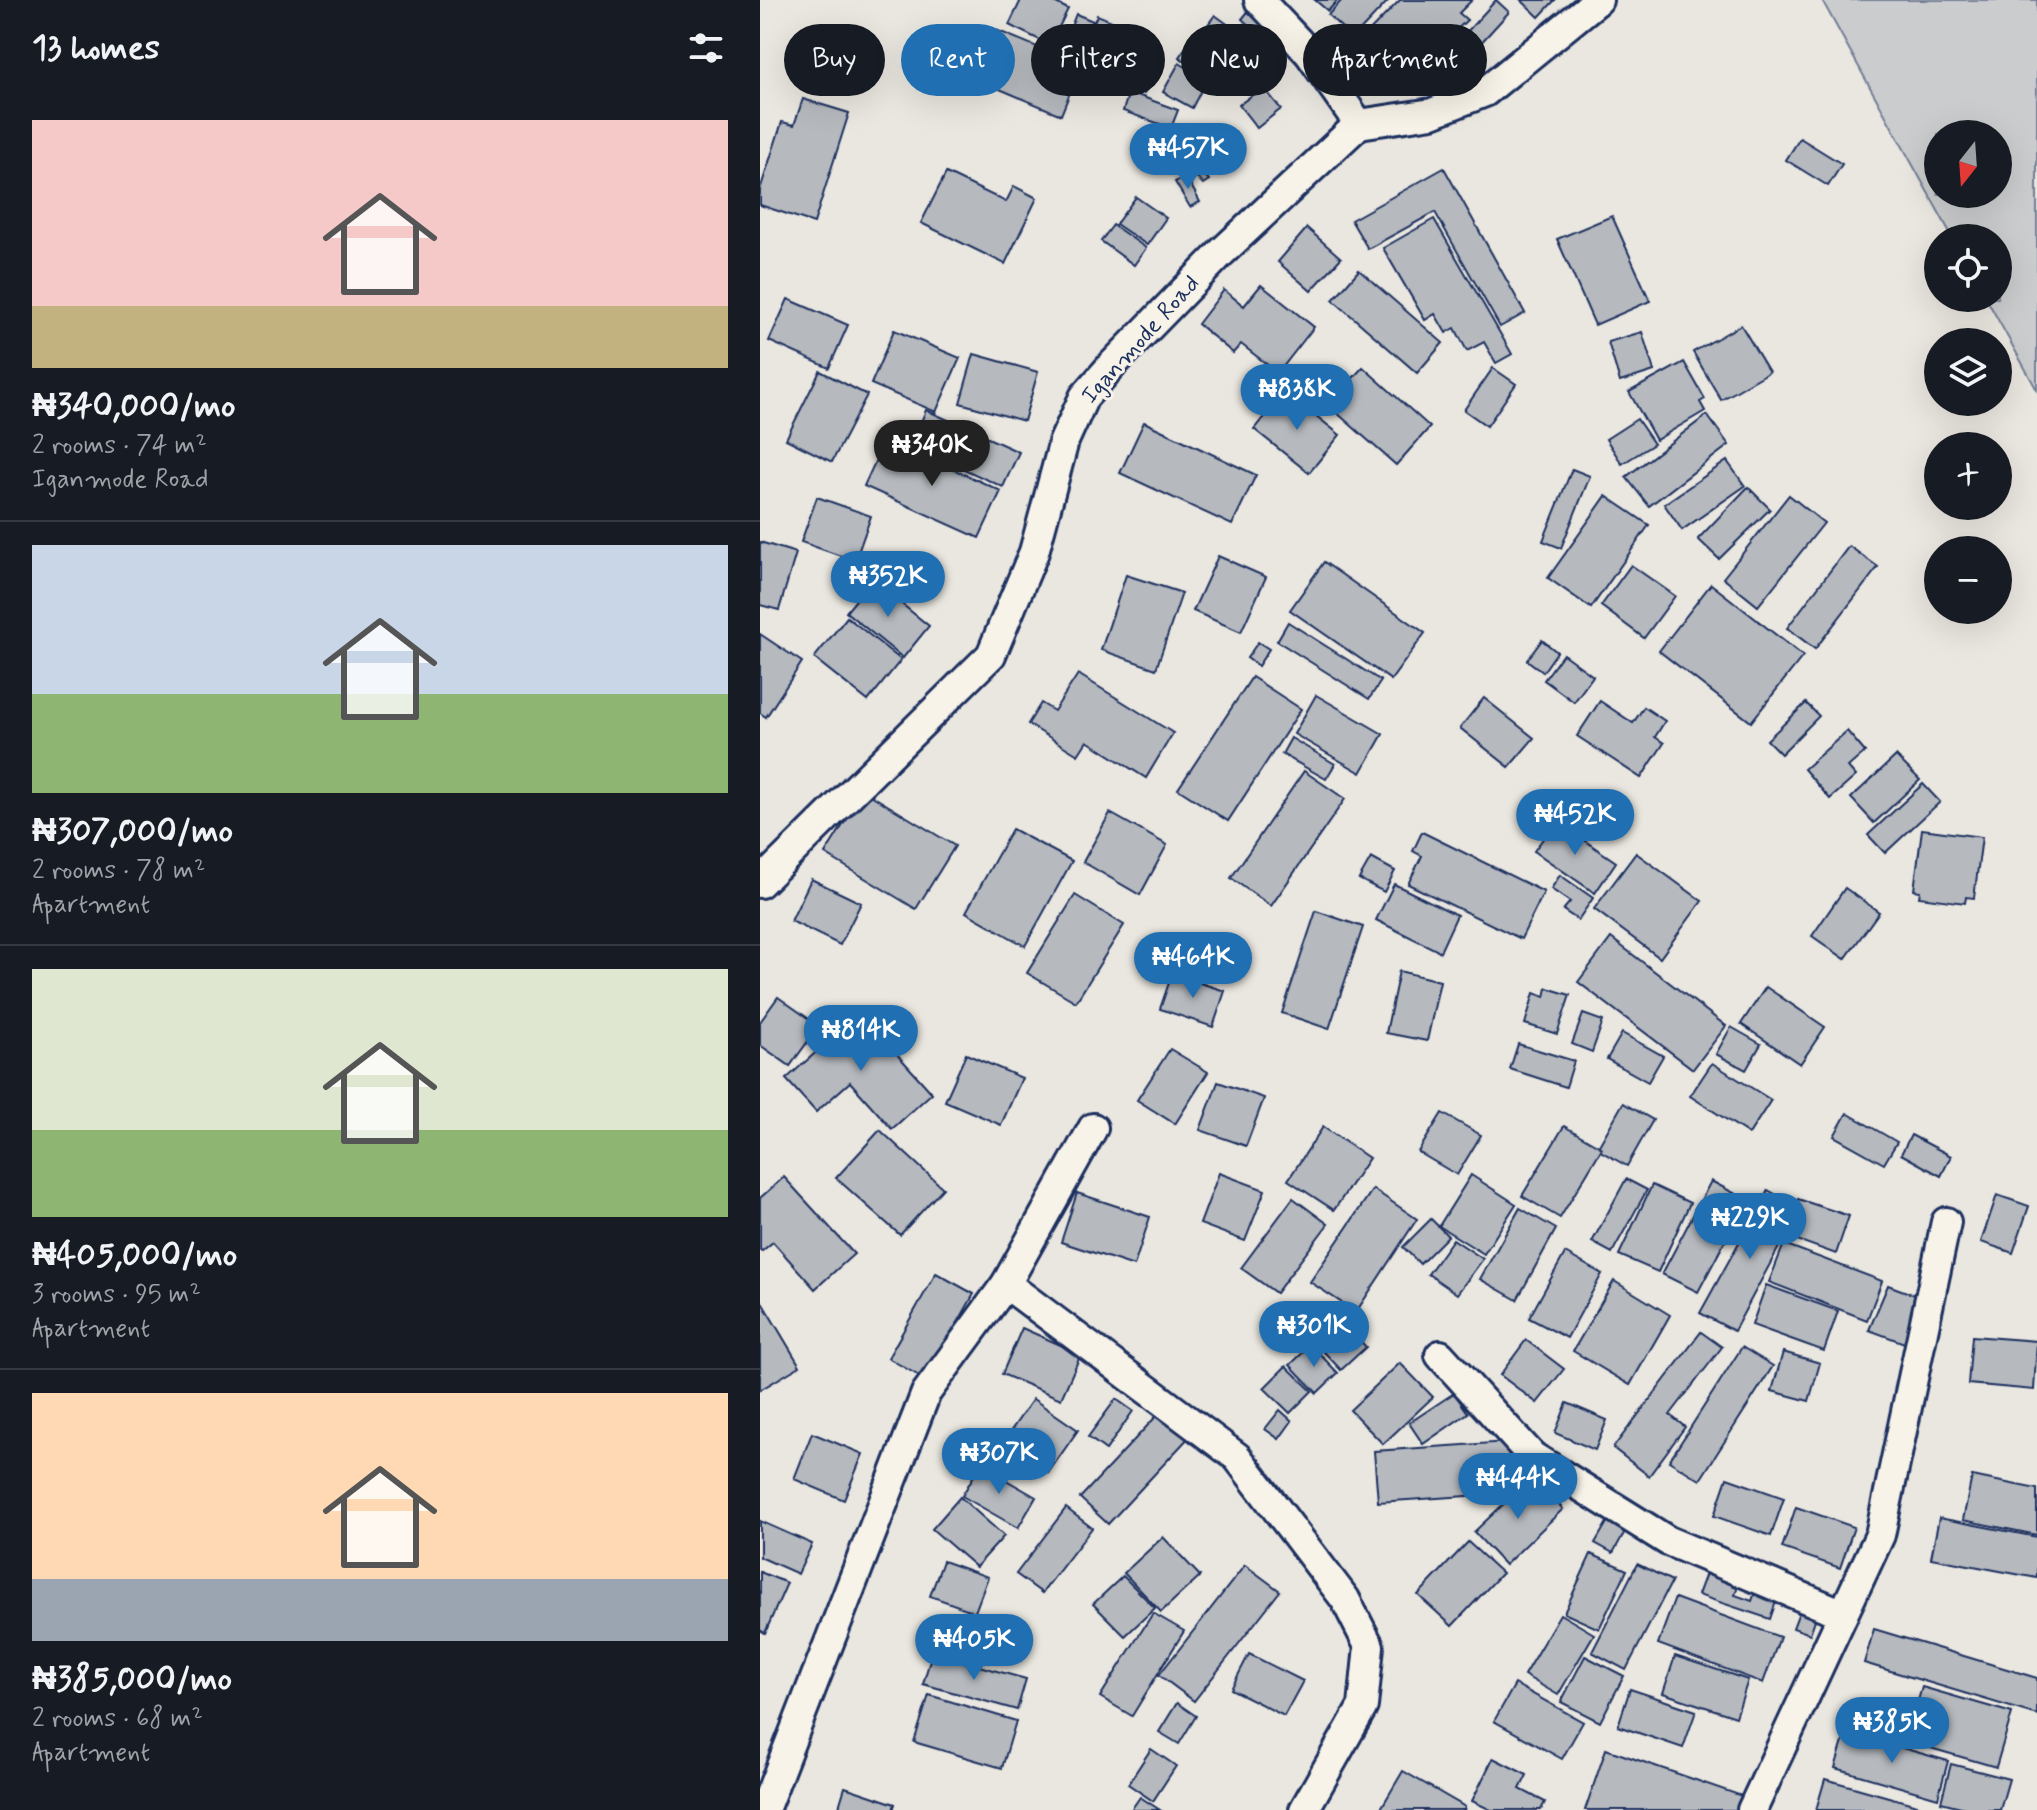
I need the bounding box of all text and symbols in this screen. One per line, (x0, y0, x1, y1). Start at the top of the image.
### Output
chip: Buy (784, 24, 885, 96)
chip: Rent (901, 24, 1015, 96)
chip: Filters (1031, 24, 1165, 96)
chip: New (1181, 24, 1287, 96)
chip: Apartment (1303, 24, 1487, 96)
text: 13 homes (32, 26, 160, 71)
icon: filters (684, 26, 728, 70)
north arrow (1924, 120, 2012, 208)
map controls (1924, 120, 2012, 624)
pin: ₦457K (1132, 123, 1244, 191)
text: ₦457K (1148, 132, 1228, 166)
icon: home (308, 172, 452, 316)
button: locate (1924, 224, 2012, 312)
street label: Iganmode Road (1075, 269, 1207, 411)
button: layers (1924, 328, 2012, 416)
pin: ₦838K (1241, 364, 1353, 432)
text: ₦838K (1259, 373, 1335, 407)
text: ₦340,000/mo (32, 384, 236, 429)
pin: ₦340K (876, 420, 988, 488)
text: 2 rooms · 74 m² (32, 429, 207, 463)
text: ₦340K (892, 429, 972, 463)
button: + (1924, 432, 2012, 520)
text: Iganmode Road (32, 463, 208, 497)
button: − (1924, 536, 2012, 624)
pin: ₦352K (832, 551, 944, 619)
text: ₦352K (849, 560, 927, 594)
icon: home (308, 597, 452, 741)
pin: ₦452K (1519, 789, 1631, 857)
text: ₦452K (1534, 798, 1616, 832)
text: ₦307,000/mo (32, 809, 233, 854)
text: 2 rooms · 78 m² (32, 854, 205, 888)
text: Apartment (32, 888, 150, 922)
pin: ₦464K (1137, 932, 1249, 1000)
text: ₦464K (1152, 941, 1234, 975)
pin: ₦814K (805, 1005, 917, 1073)
text: ₦814K (822, 1014, 900, 1048)
icon: home (308, 1021, 452, 1165)
pin: ₦229K (1694, 1193, 1806, 1261)
text: ₦229K (1711, 1202, 1789, 1236)
text: ₦405,000/mo (32, 1233, 237, 1278)
text: 3 rooms · 95 m² (32, 1278, 201, 1312)
pin: ₦301K (1258, 1301, 1370, 1369)
text: ₦301K (1277, 1310, 1351, 1344)
text: Apartment (32, 1312, 150, 1346)
pin: ₦307K (943, 1428, 1055, 1496)
text: ₦307K (960, 1437, 1038, 1471)
icon: home (308, 1445, 452, 1589)
pin: ₦444K (1462, 1453, 1574, 1521)
text: ₦444K (1476, 1462, 1560, 1496)
pin: ₦405K (918, 1614, 1030, 1682)
text: ₦405K (933, 1623, 1015, 1657)
text: ₦385,000/mo (32, 1657, 232, 1702)
pin: ₦385K (1836, 1697, 1948, 1765)
text: 2 rooms · 68 m² (32, 1702, 203, 1736)
text: ₦385K (1853, 1706, 1931, 1740)
text: Apartment (32, 1736, 150, 1770)

